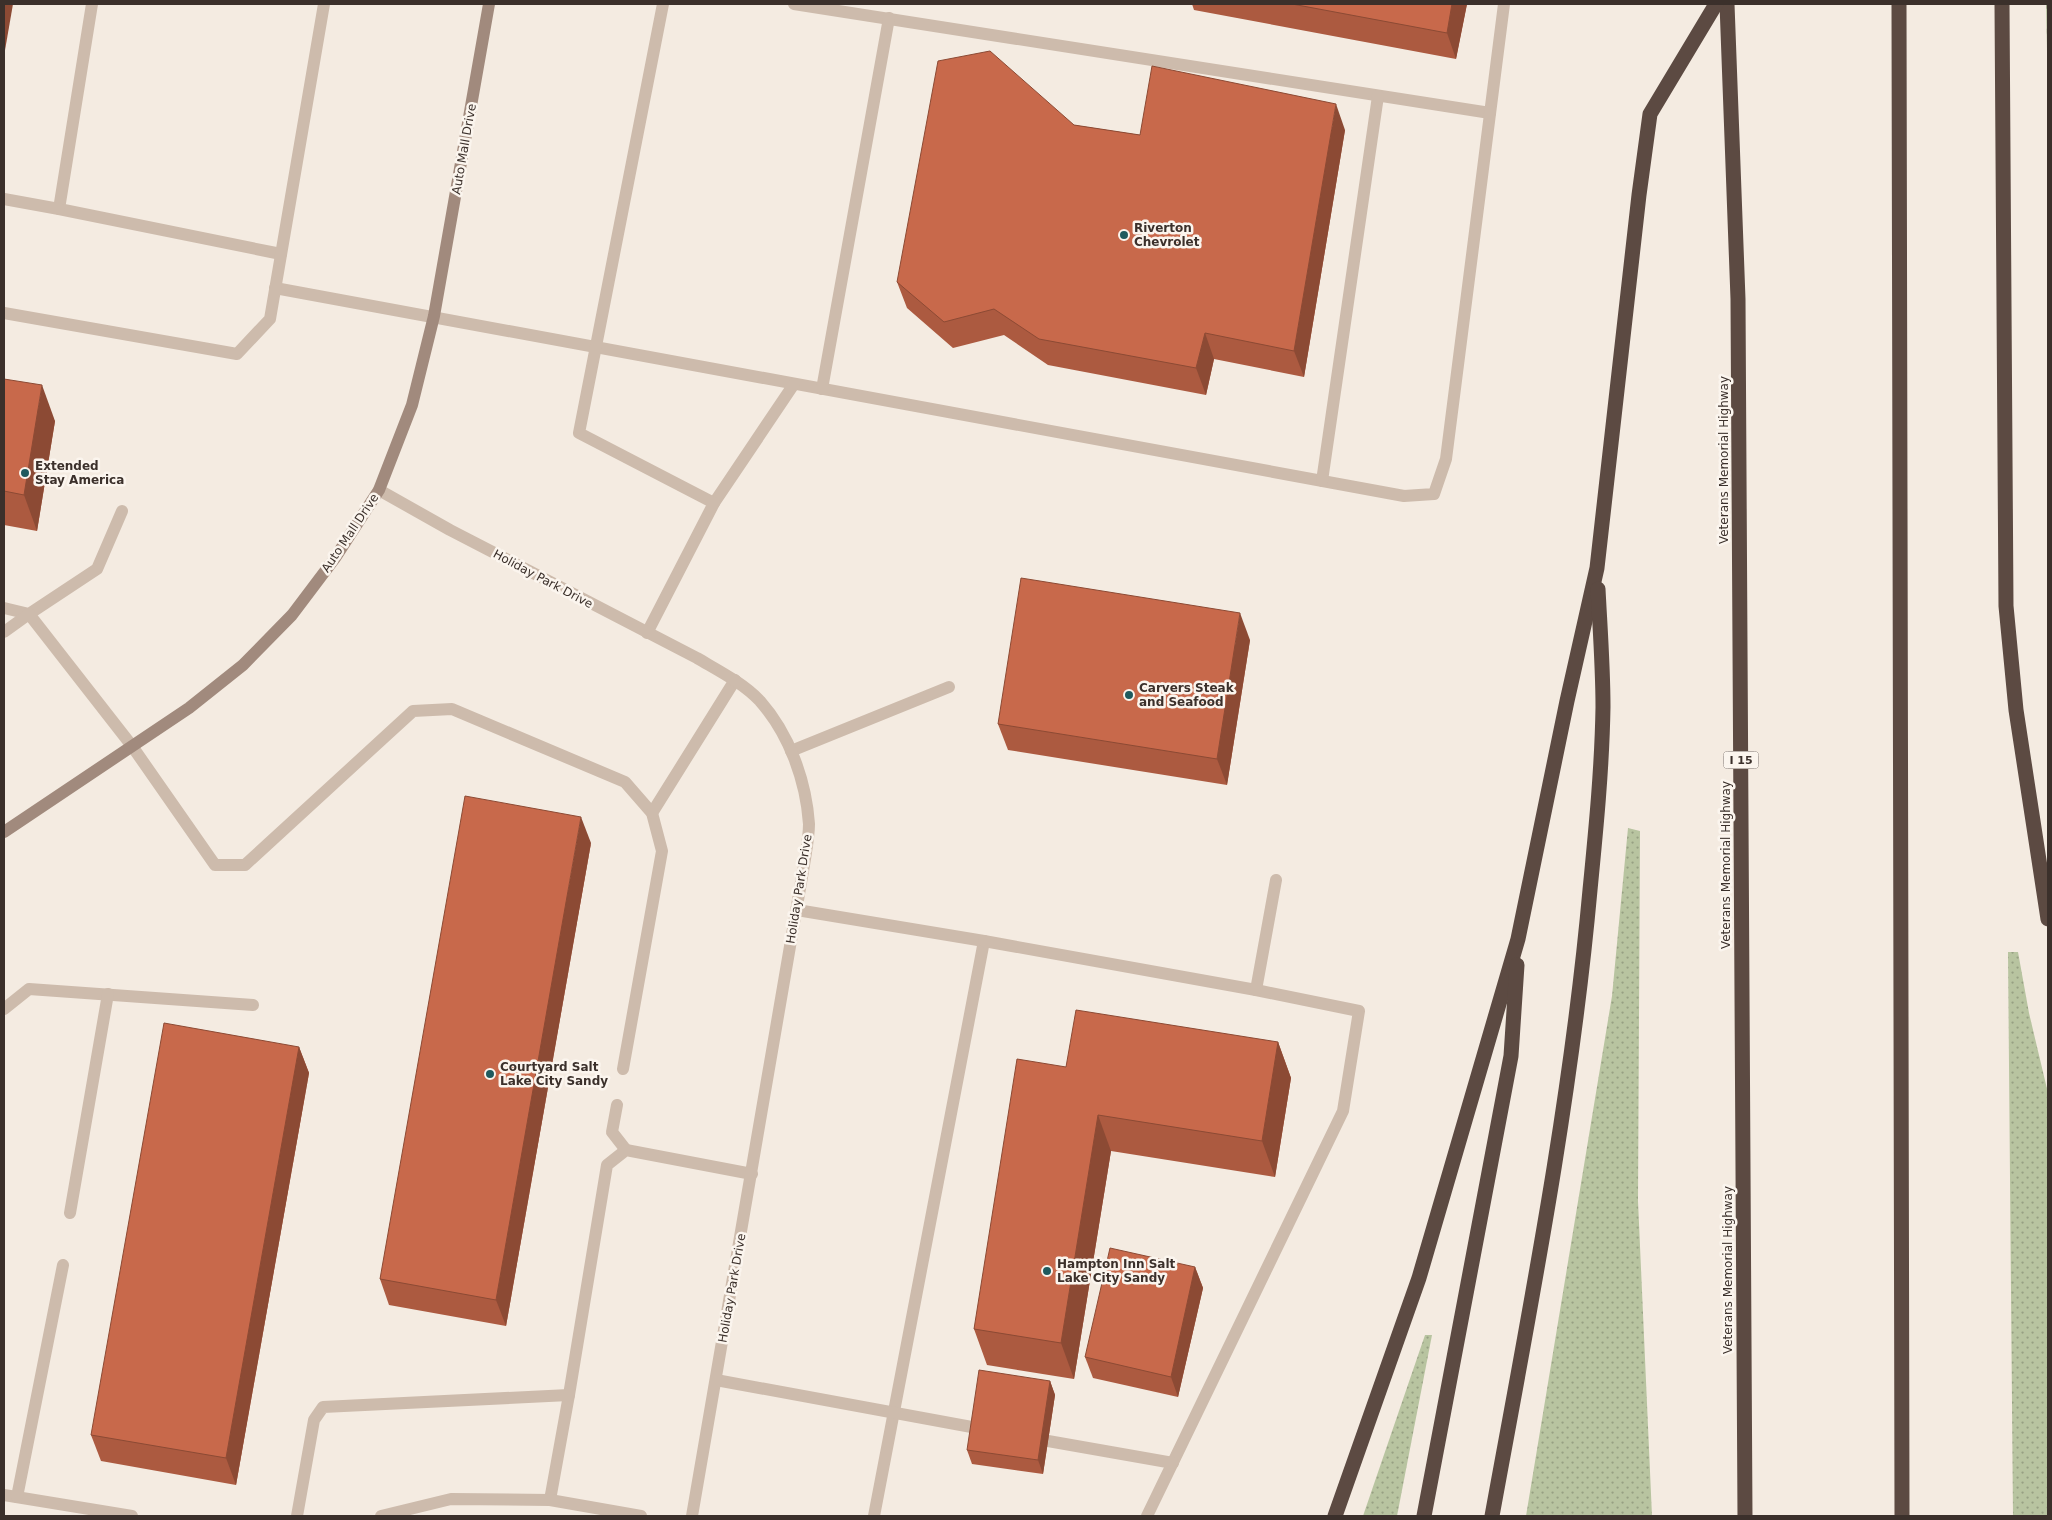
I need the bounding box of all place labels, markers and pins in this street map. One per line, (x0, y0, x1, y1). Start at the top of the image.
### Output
place label: Riverton Chevrolet (1134, 221, 1200, 249)
marker: Riverton Chevrolet (1118, 229, 1130, 241)
place label: Extended Stay America (35, 459, 124, 487)
marker: Extended Stay America (19, 467, 31, 479)
place label: Carvers Steak and Seafood (1139, 681, 1235, 709)
marker: Carvers Steak and Seafood (1123, 689, 1135, 701)
place label: Courtyard Salt Lake City Sandy (500, 1060, 608, 1088)
marker: Courtyard Salt Lake City Sandy (484, 1068, 496, 1080)
place label: Hampton Inn Salt Lake City Sandy (1057, 1257, 1176, 1285)
marker: Hampton Inn Salt Lake City Sandy (1041, 1265, 1053, 1277)

